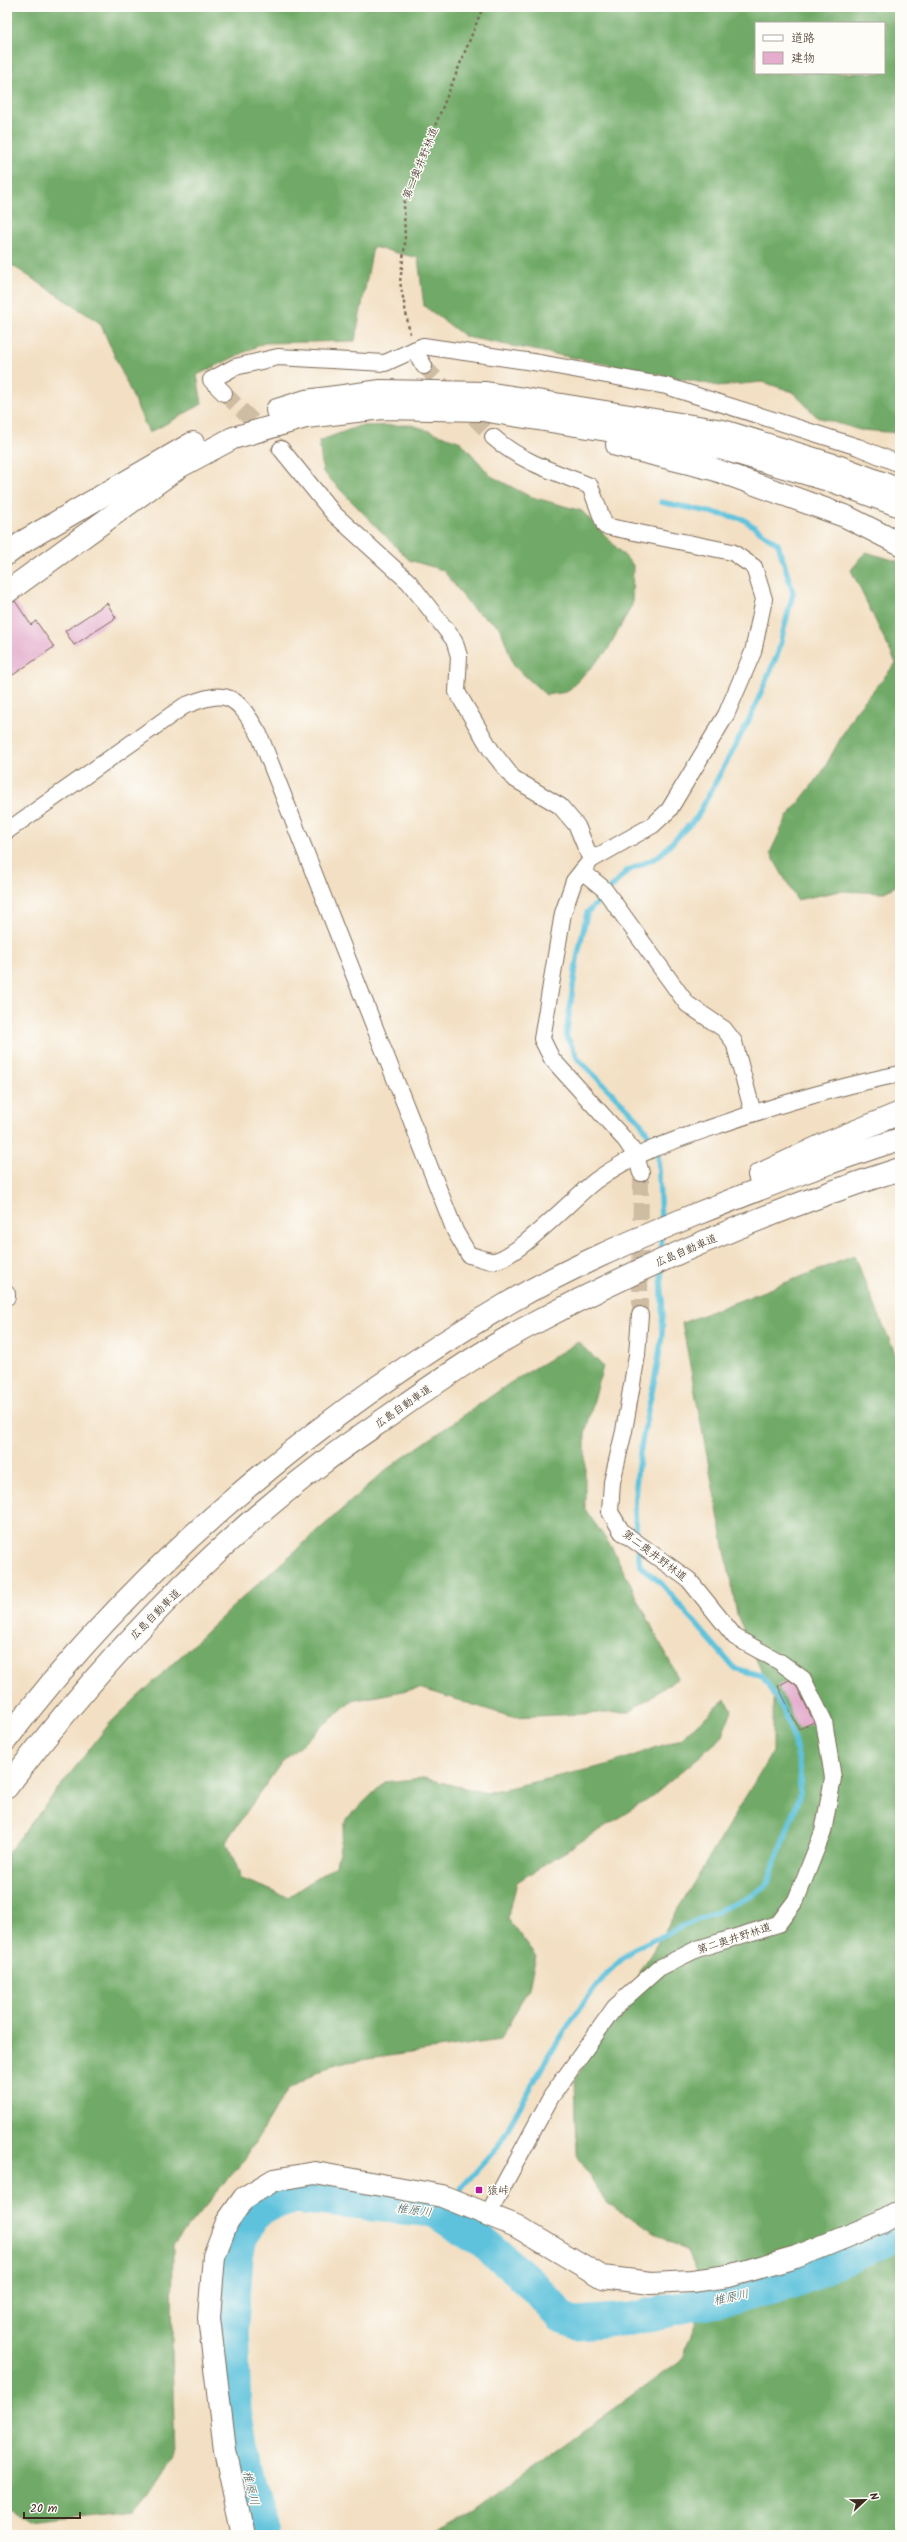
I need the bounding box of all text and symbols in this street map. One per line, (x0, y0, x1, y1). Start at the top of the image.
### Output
legend (755, 22, 885, 74)
text: 道路 (791, 29, 815, 48)
text: 建物 (791, 49, 815, 68)
street label: 第二奥井野林道 (398, 124, 444, 202)
street label: 広島自動車道 (652, 1230, 720, 1272)
street label: 広島自動車道 (371, 1381, 436, 1433)
street label: 第二奥井野林道 (618, 1525, 691, 1586)
street label: 広島自動車道 (126, 1585, 185, 1644)
street label: 第二奥井野林道 (695, 1918, 774, 1959)
place label: 猿峠 (487, 2182, 509, 2200)
marker: 猿峠 (474, 2185, 484, 2195)
water label: 椎原川 (395, 2199, 433, 2222)
water label: 椎原川 (712, 2284, 751, 2311)
water label: 椎原川 (237, 2468, 264, 2508)
north arrow (845, 2480, 885, 2520)
text: N (864, 2490, 883, 2503)
scale bar (24, 2494, 80, 2520)
text: 20 m (30, 2499, 58, 2518)

